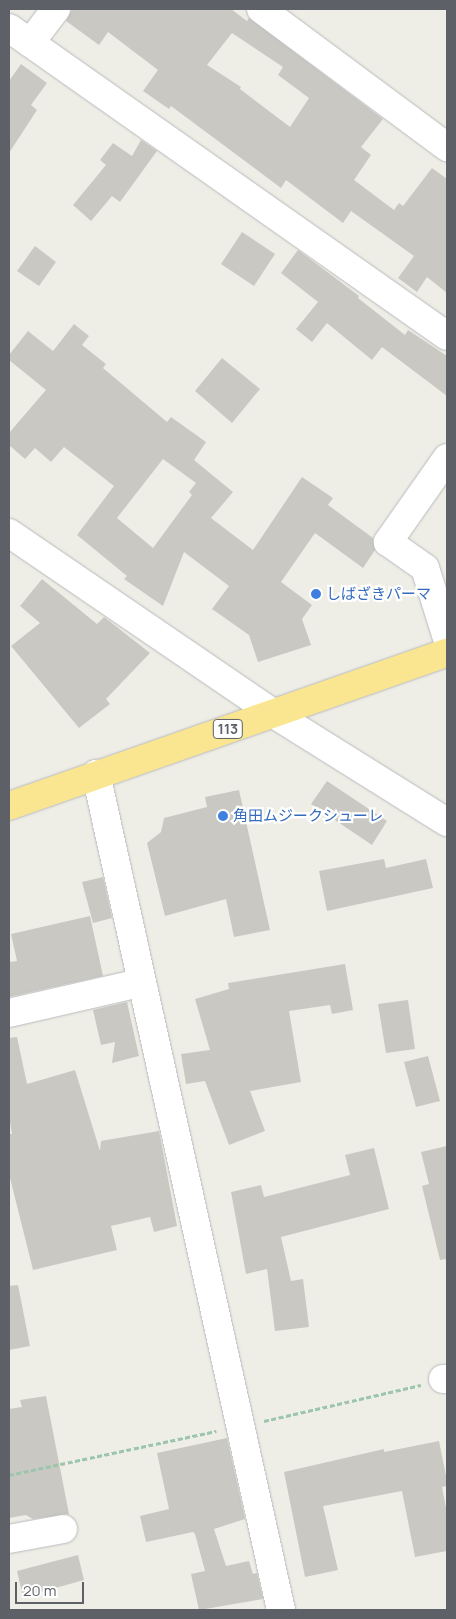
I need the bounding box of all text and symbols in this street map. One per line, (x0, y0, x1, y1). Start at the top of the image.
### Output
place label: しばざきパーマ (326, 585, 431, 603)
marker: しばざきパーマ (310, 588, 322, 600)
road number: 113 (212, 718, 244, 741)
place label: 角田ムジークシューレ (233, 807, 383, 825)
marker: 角田ムジークシューレ (217, 810, 229, 822)
scale bar (18, 1572, 86, 1604)
text: 20 m (23, 1580, 56, 1601)

